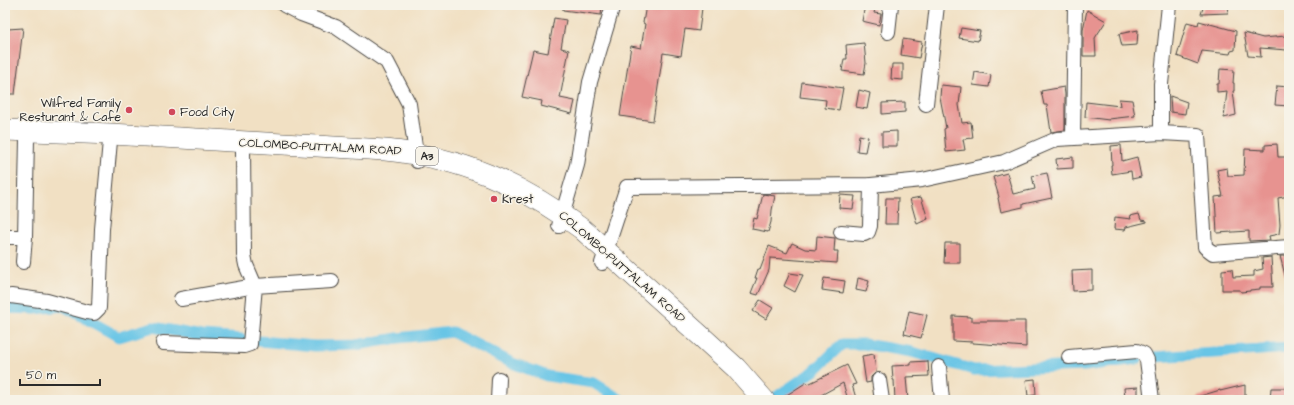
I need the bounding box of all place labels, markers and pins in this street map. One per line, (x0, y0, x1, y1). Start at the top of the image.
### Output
place label: Wilfred Family Resturant & Cafe (20, 95, 122, 126)
place label: Food City (180, 104, 235, 122)
marker: Wilfred Family Resturant & Cafe (124, 105, 134, 115)
marker: Food City (167, 107, 177, 117)
place label: Krest (502, 191, 533, 208)
marker: Krest (489, 194, 499, 204)

